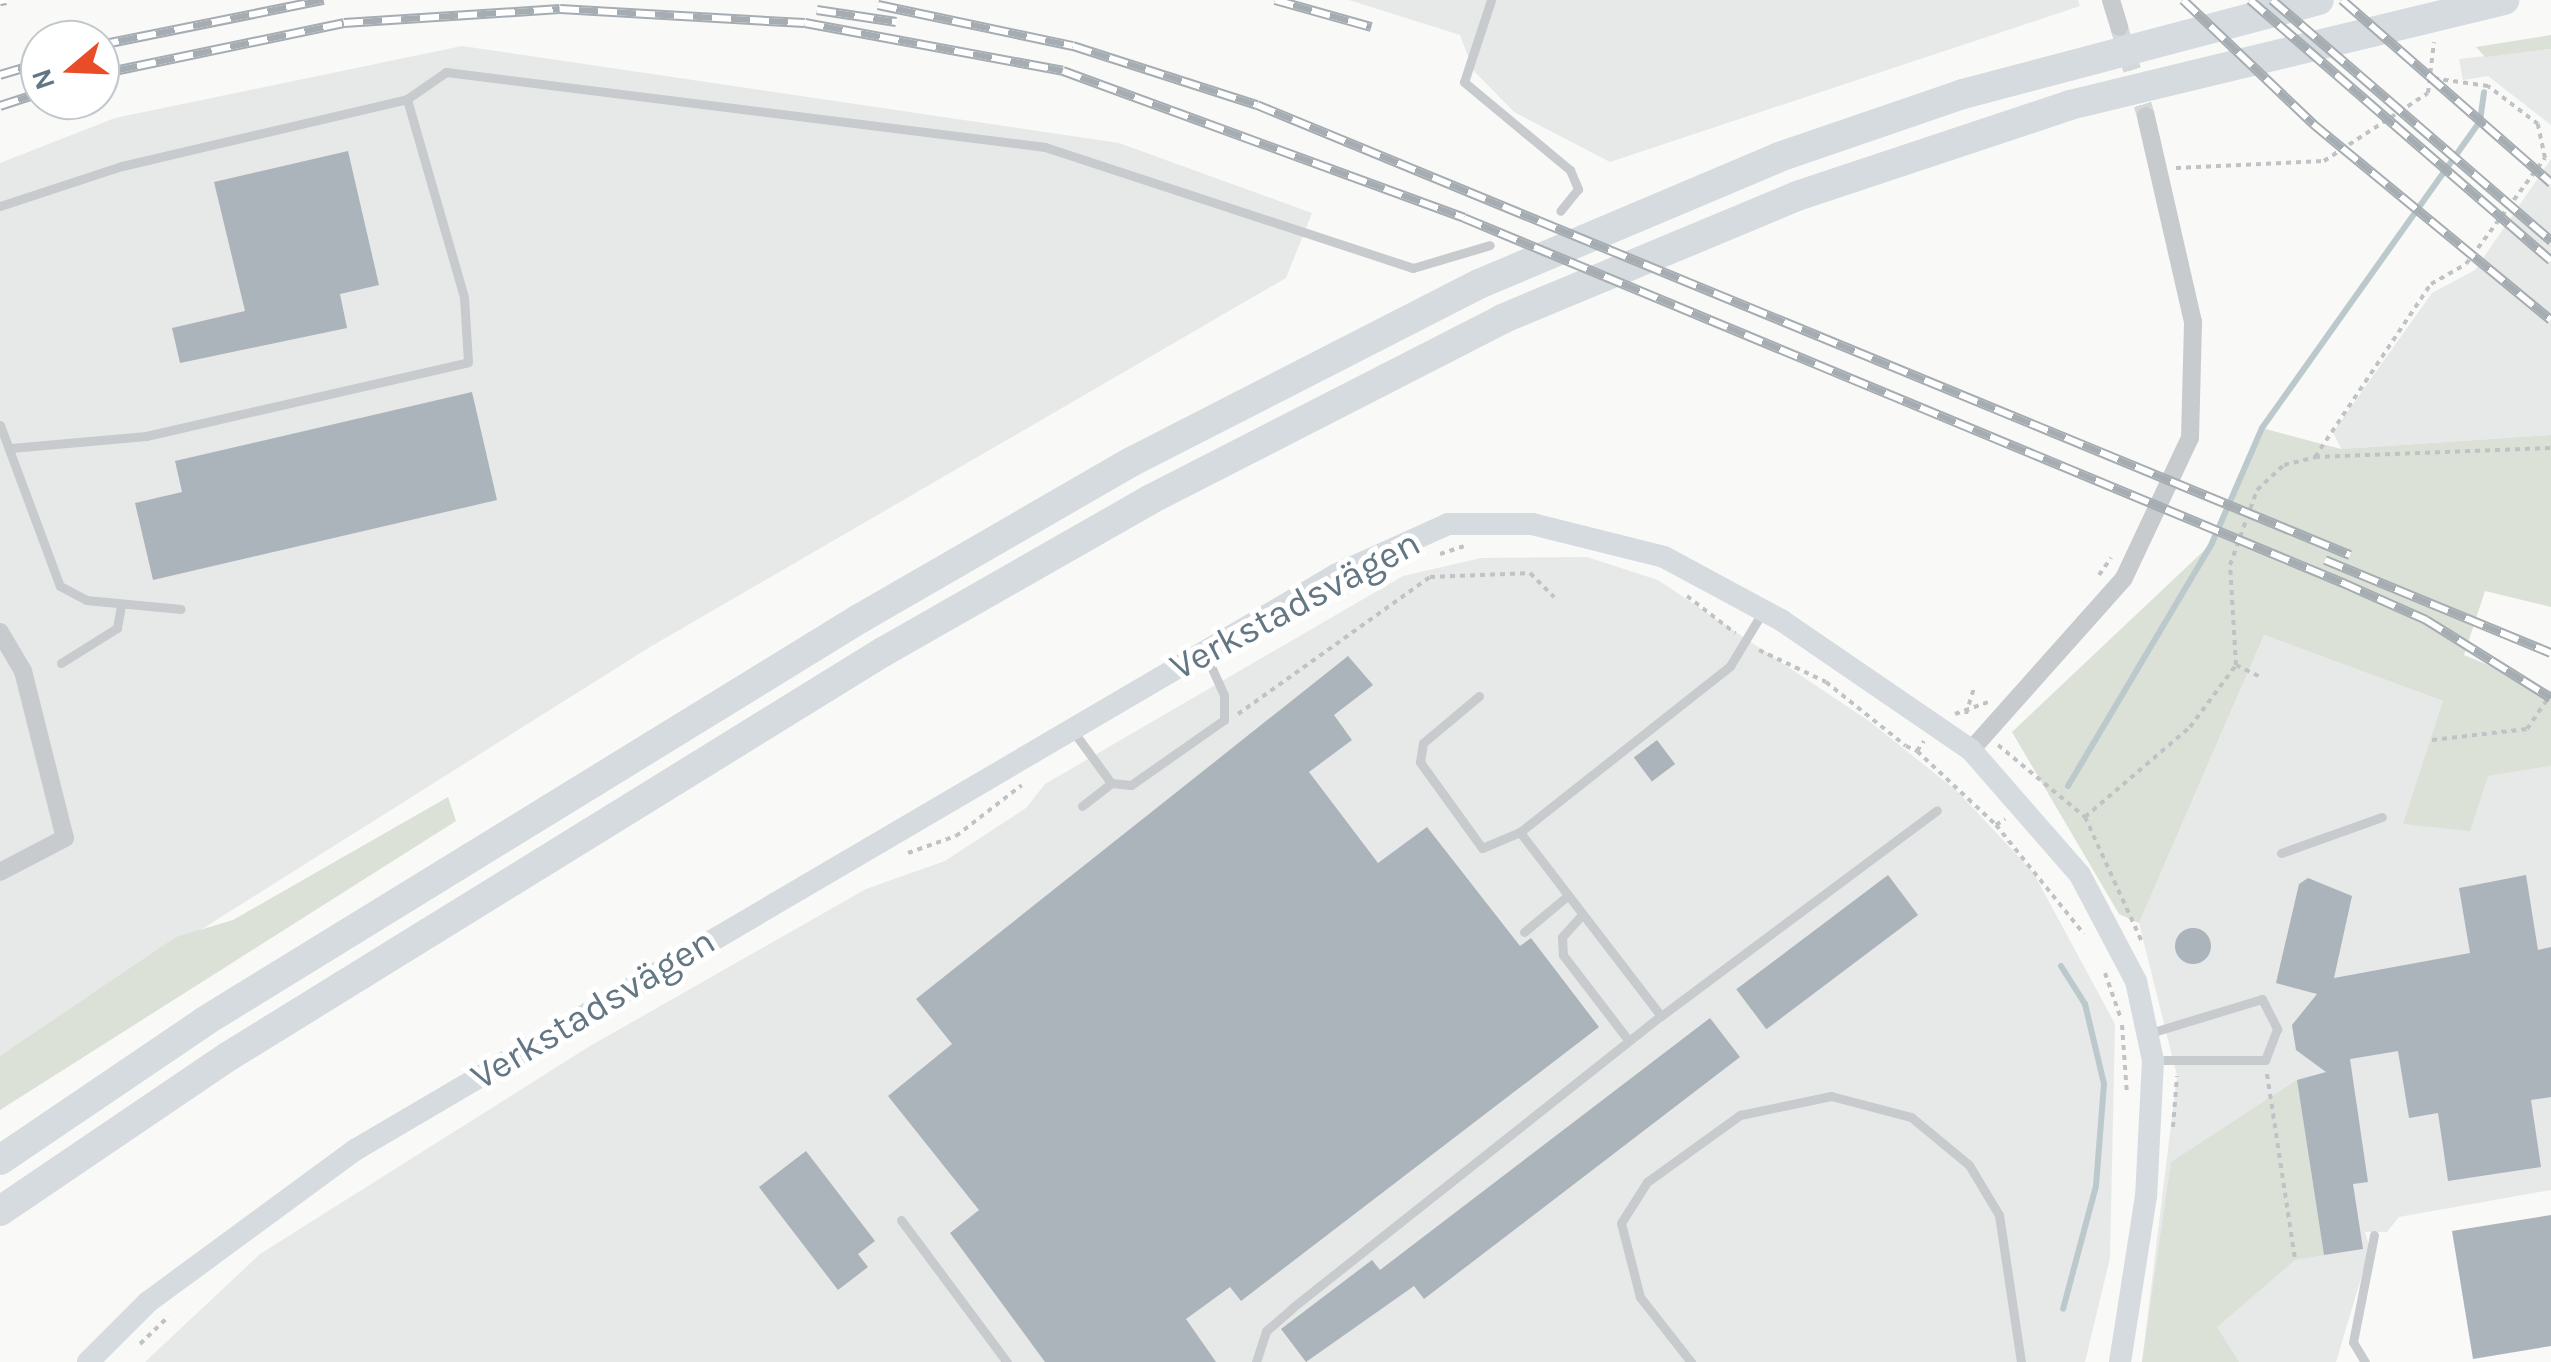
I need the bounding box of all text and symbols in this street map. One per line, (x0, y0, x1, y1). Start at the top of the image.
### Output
north arrow (20, 20, 120, 120)
text: N (24, 64, 62, 94)
street label: Verkstadsvägen (1162, 520, 1428, 690)
street label: Verkstadsvägen (463, 918, 723, 1100)

